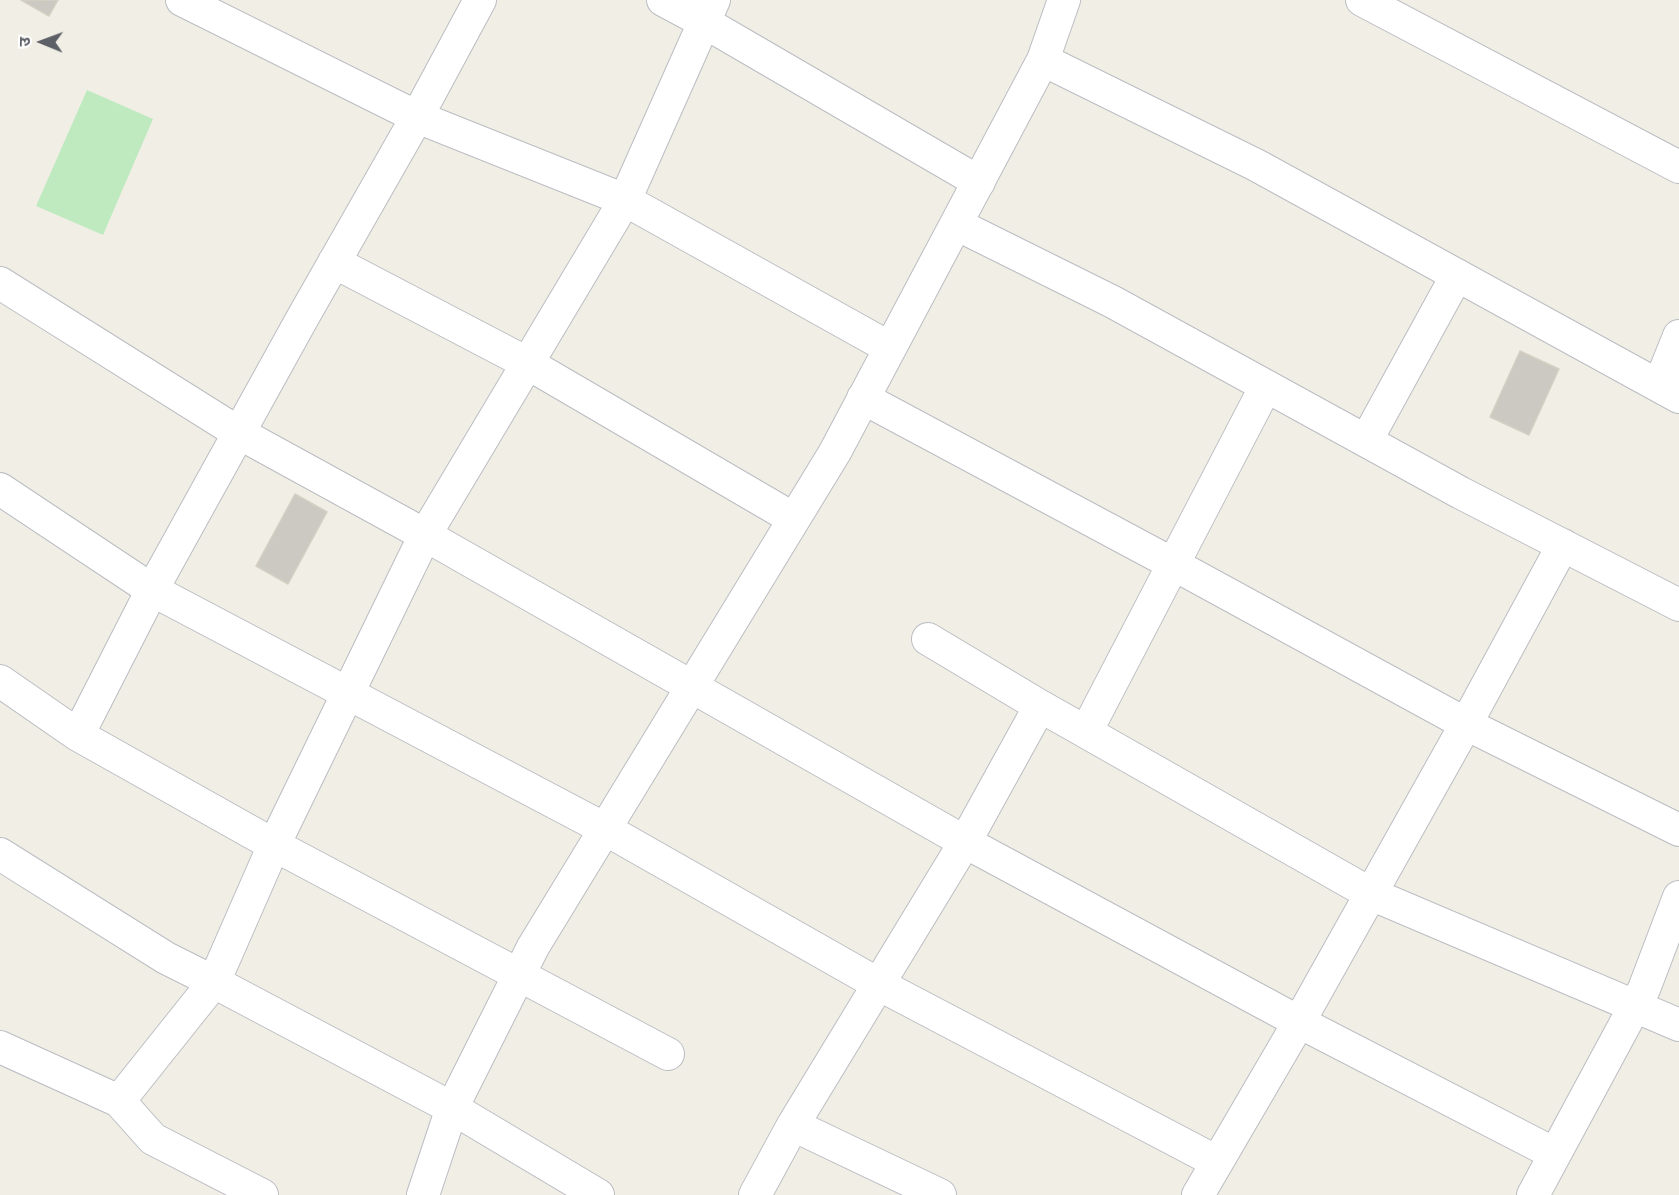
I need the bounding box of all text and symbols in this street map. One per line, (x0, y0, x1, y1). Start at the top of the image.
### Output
north arrow (12, 12, 72, 72)
text: उ (14, 37, 34, 47)

